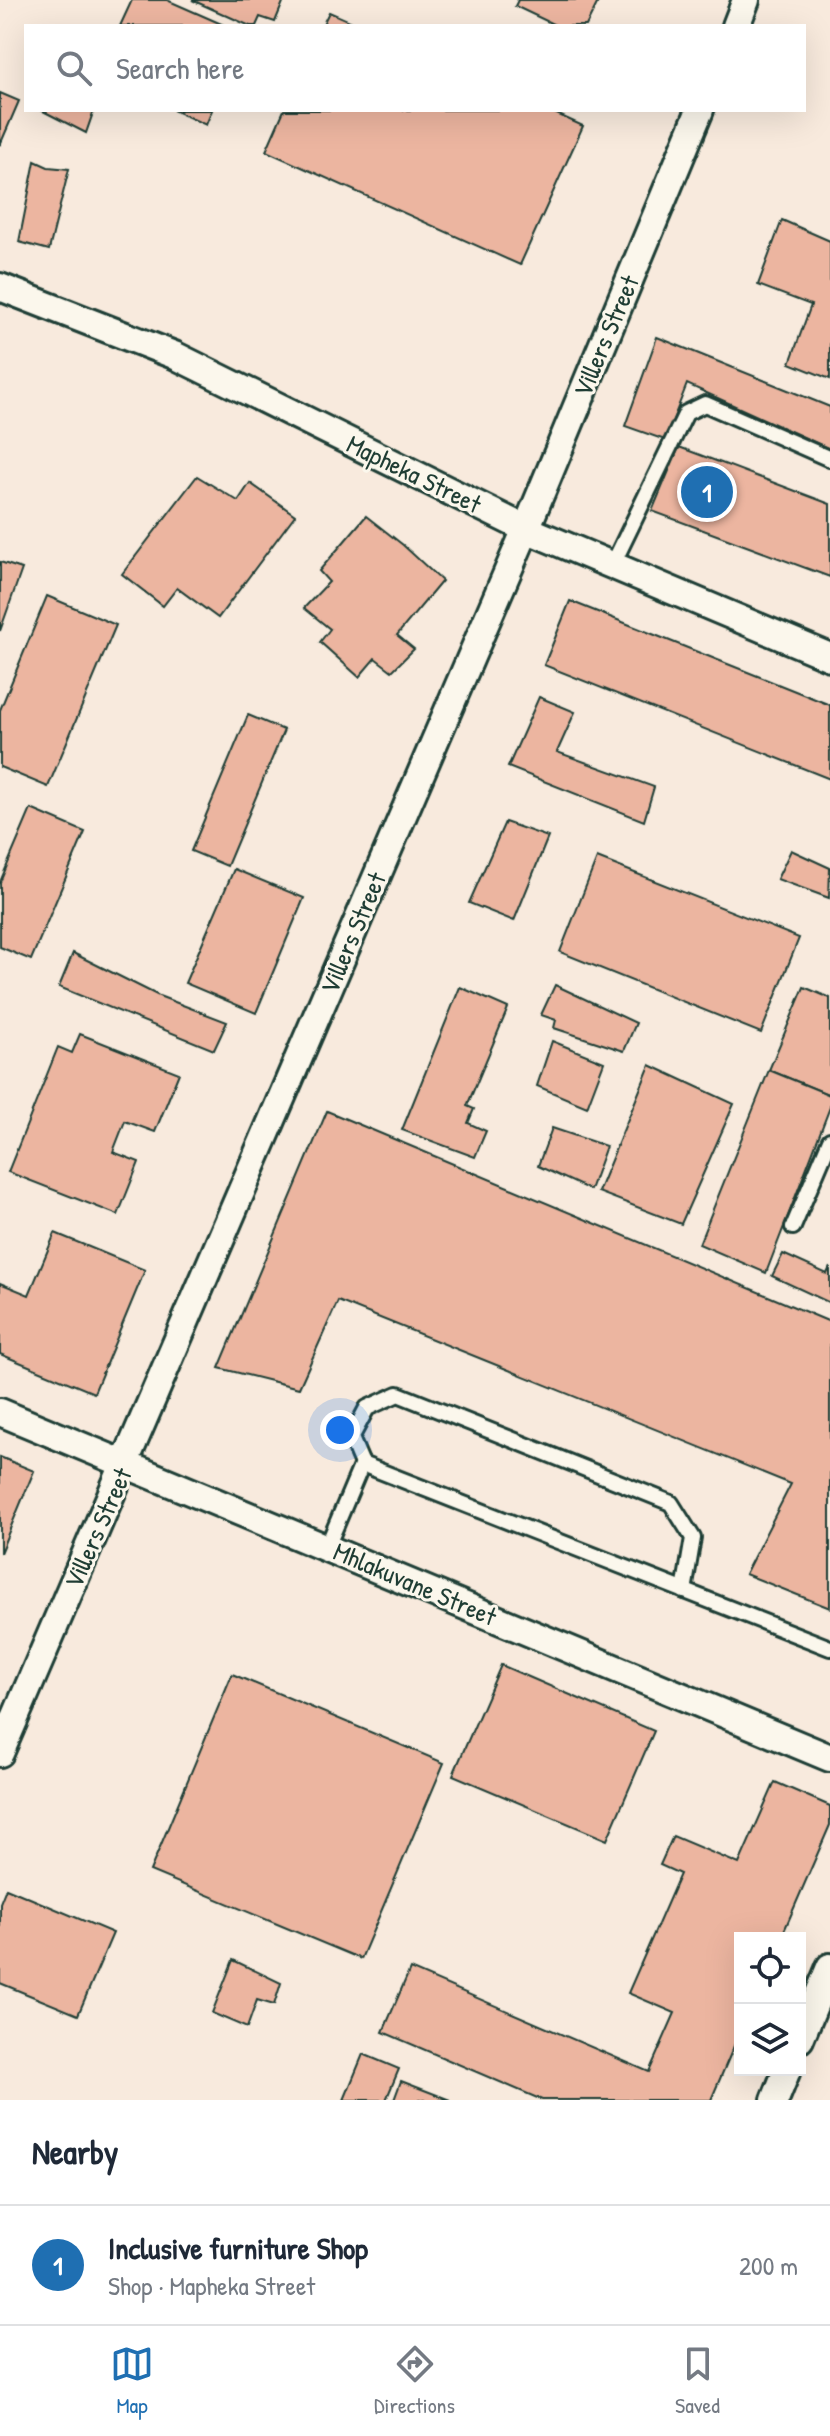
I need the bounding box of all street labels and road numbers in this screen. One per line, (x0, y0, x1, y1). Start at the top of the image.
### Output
street label: Villers Street (564, 269, 647, 402)
street label: Mapheka Street (341, 426, 488, 522)
street label: Villers Street (311, 866, 394, 999)
street label: Villers Street (55, 1461, 140, 1594)
street label: Mhlakuvane Street (328, 1533, 503, 1634)

